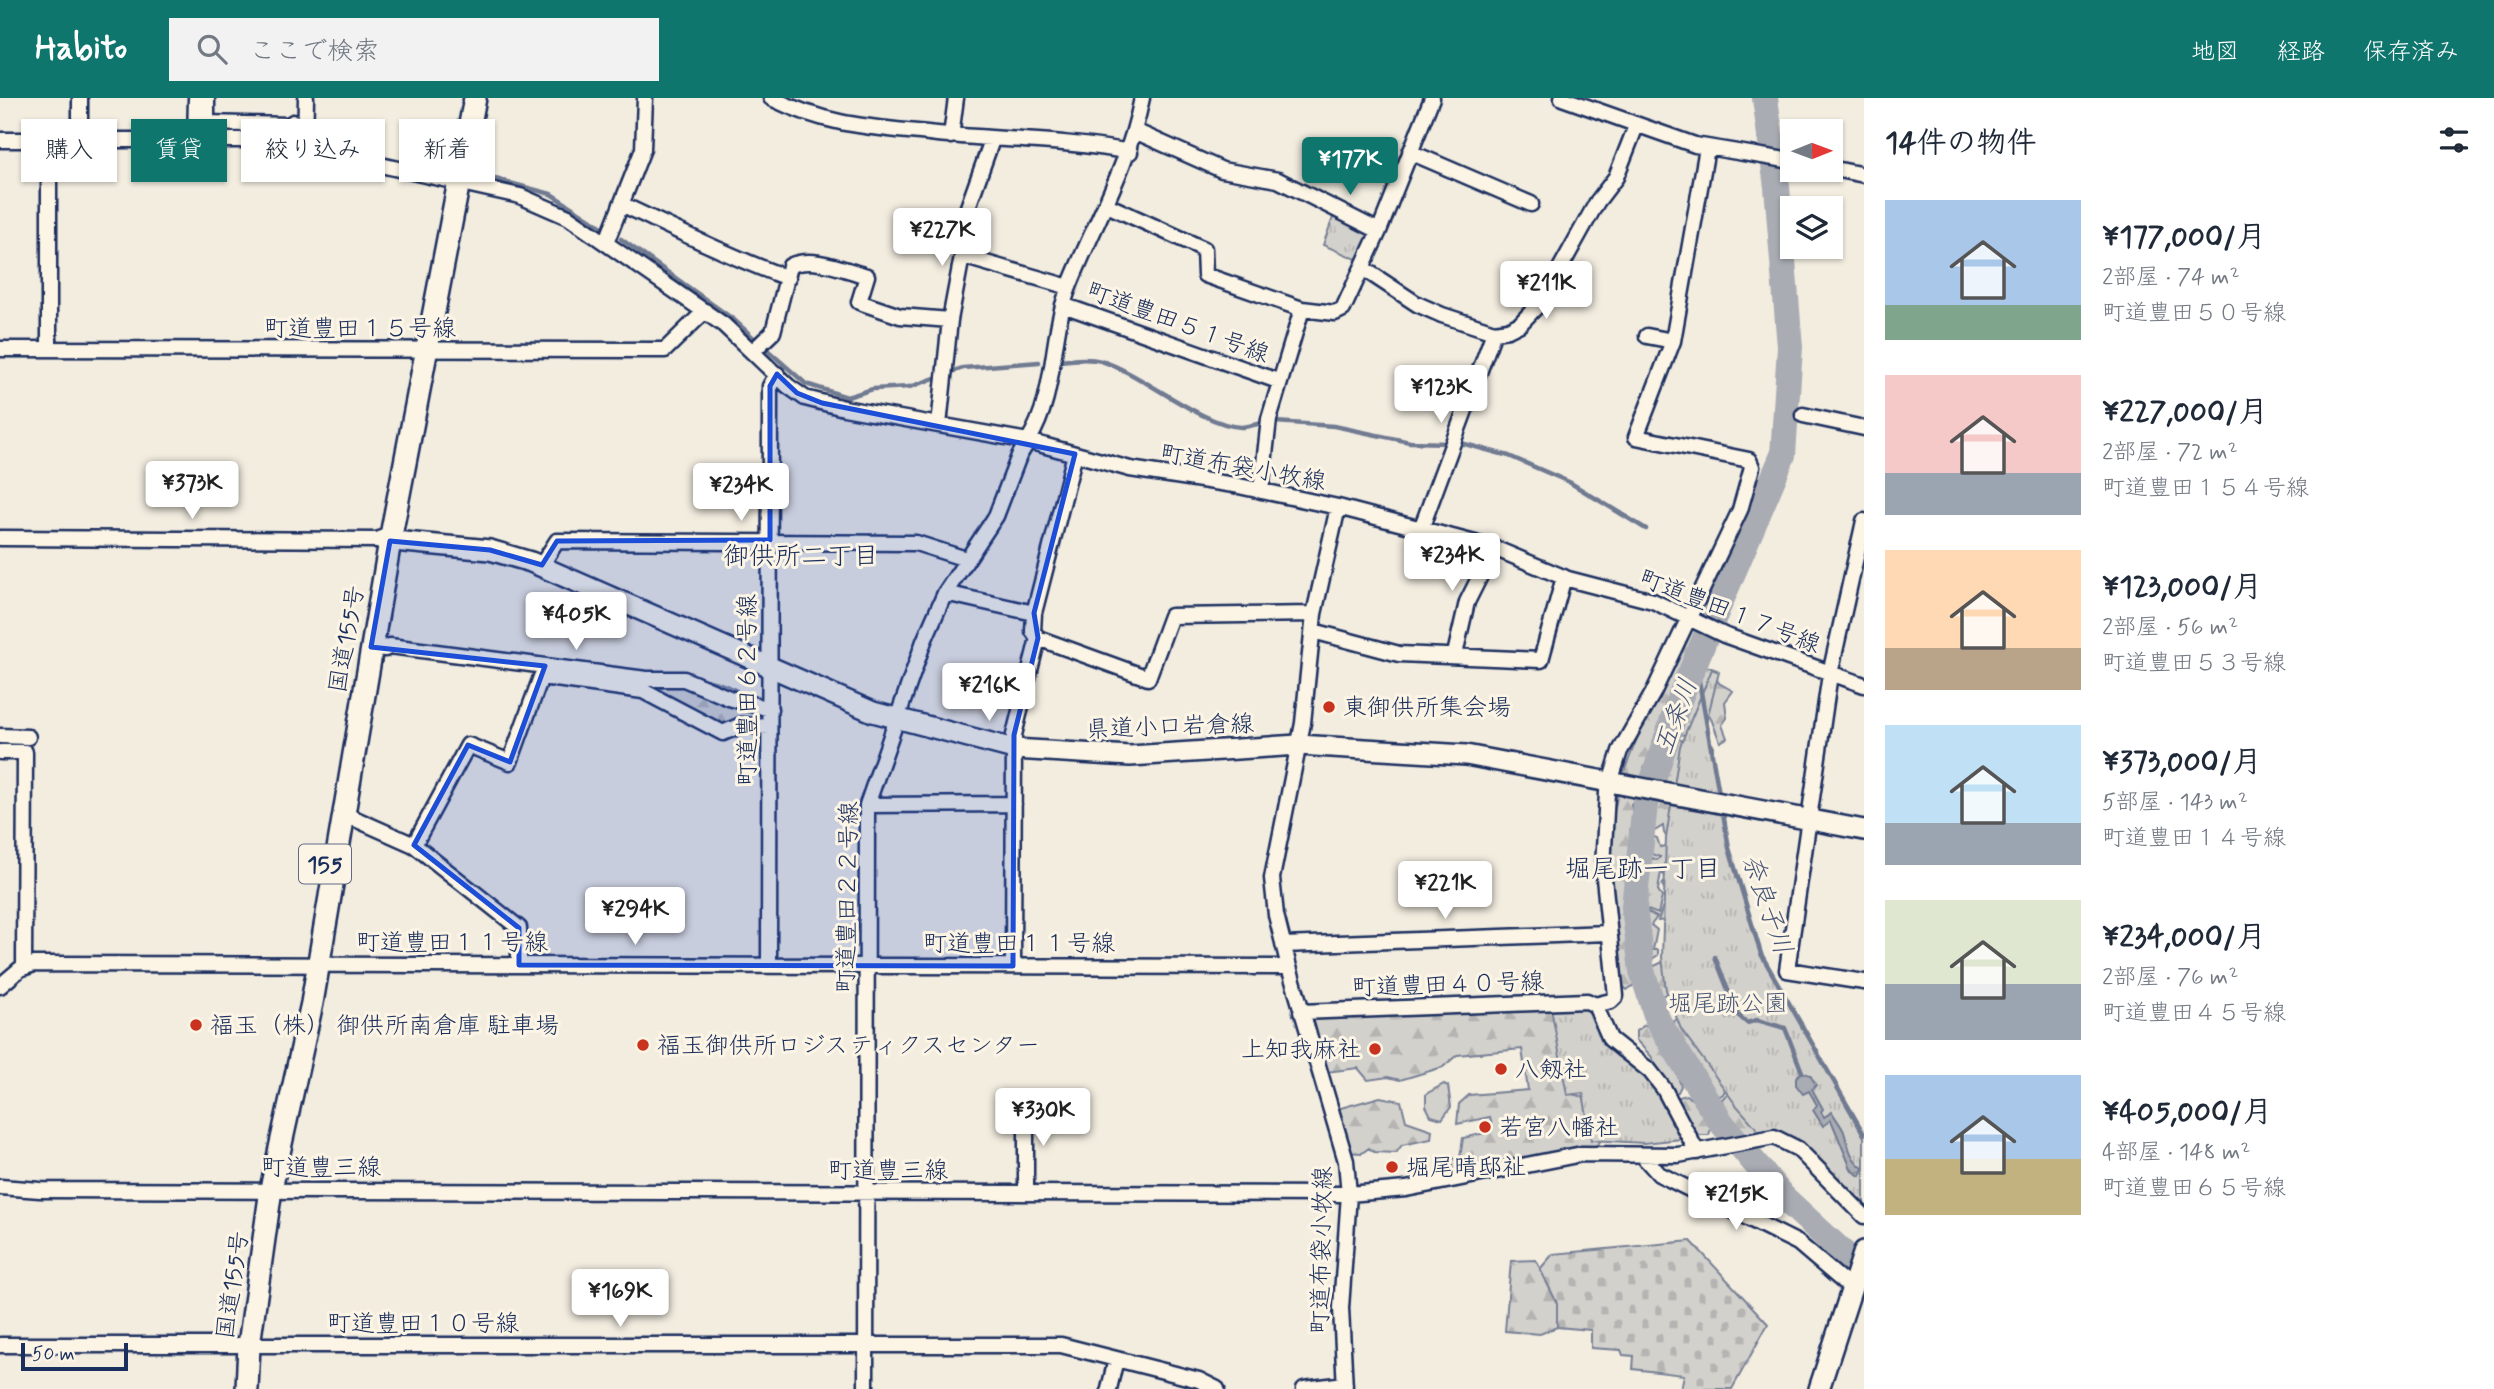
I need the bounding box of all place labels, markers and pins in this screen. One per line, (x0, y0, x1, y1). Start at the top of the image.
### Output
pin: ¥177K (1301, 138, 1399, 197)
pin: ¥227K (893, 208, 991, 268)
pin: ¥211K (1497, 262, 1595, 321)
pin: ¥123K (1392, 366, 1490, 425)
pin: ¥373K (143, 462, 241, 521)
pin: ¥234K (692, 464, 790, 523)
pin: ¥234K (1403, 533, 1501, 593)
pin: ¥405K (527, 592, 625, 652)
pin: ¥216K (940, 664, 1038, 723)
place label: 東御供所集会場 (1343, 693, 1511, 724)
marker: 東御供所集会場 (1321, 699, 1337, 715)
pin: ¥221K (1396, 862, 1494, 921)
pin: ¥294K (586, 888, 684, 947)
place label: 福玉（株） 御供所南倉庫 駐車場 (210, 1011, 559, 1042)
marker: 福玉（株） 御供所南倉庫 駐車場 (188, 1017, 204, 1033)
place label: 福玉御供所ロジスティクスセンター (657, 1031, 1040, 1062)
place label: 上知我麻社 (1241, 1035, 1361, 1066)
marker: 福玉御供所ロジスティクスセンター (635, 1037, 651, 1053)
marker: 上知我麻社 (1367, 1041, 1383, 1057)
place label: 八剱社 (1515, 1055, 1587, 1086)
marker: 八剱社 (1493, 1061, 1509, 1077)
pin: ¥330K (994, 1088, 1092, 1148)
place label: 若宮八幡社 (1499, 1113, 1619, 1144)
marker: 若宮八幡社 (1477, 1119, 1493, 1135)
place label: 堀尾晴邸祉 (1406, 1153, 1526, 1184)
marker: 堀尾晴邸祉 (1384, 1159, 1400, 1175)
pin: ¥215K (1687, 1172, 1785, 1232)
pin: ¥169K (571, 1270, 669, 1329)

